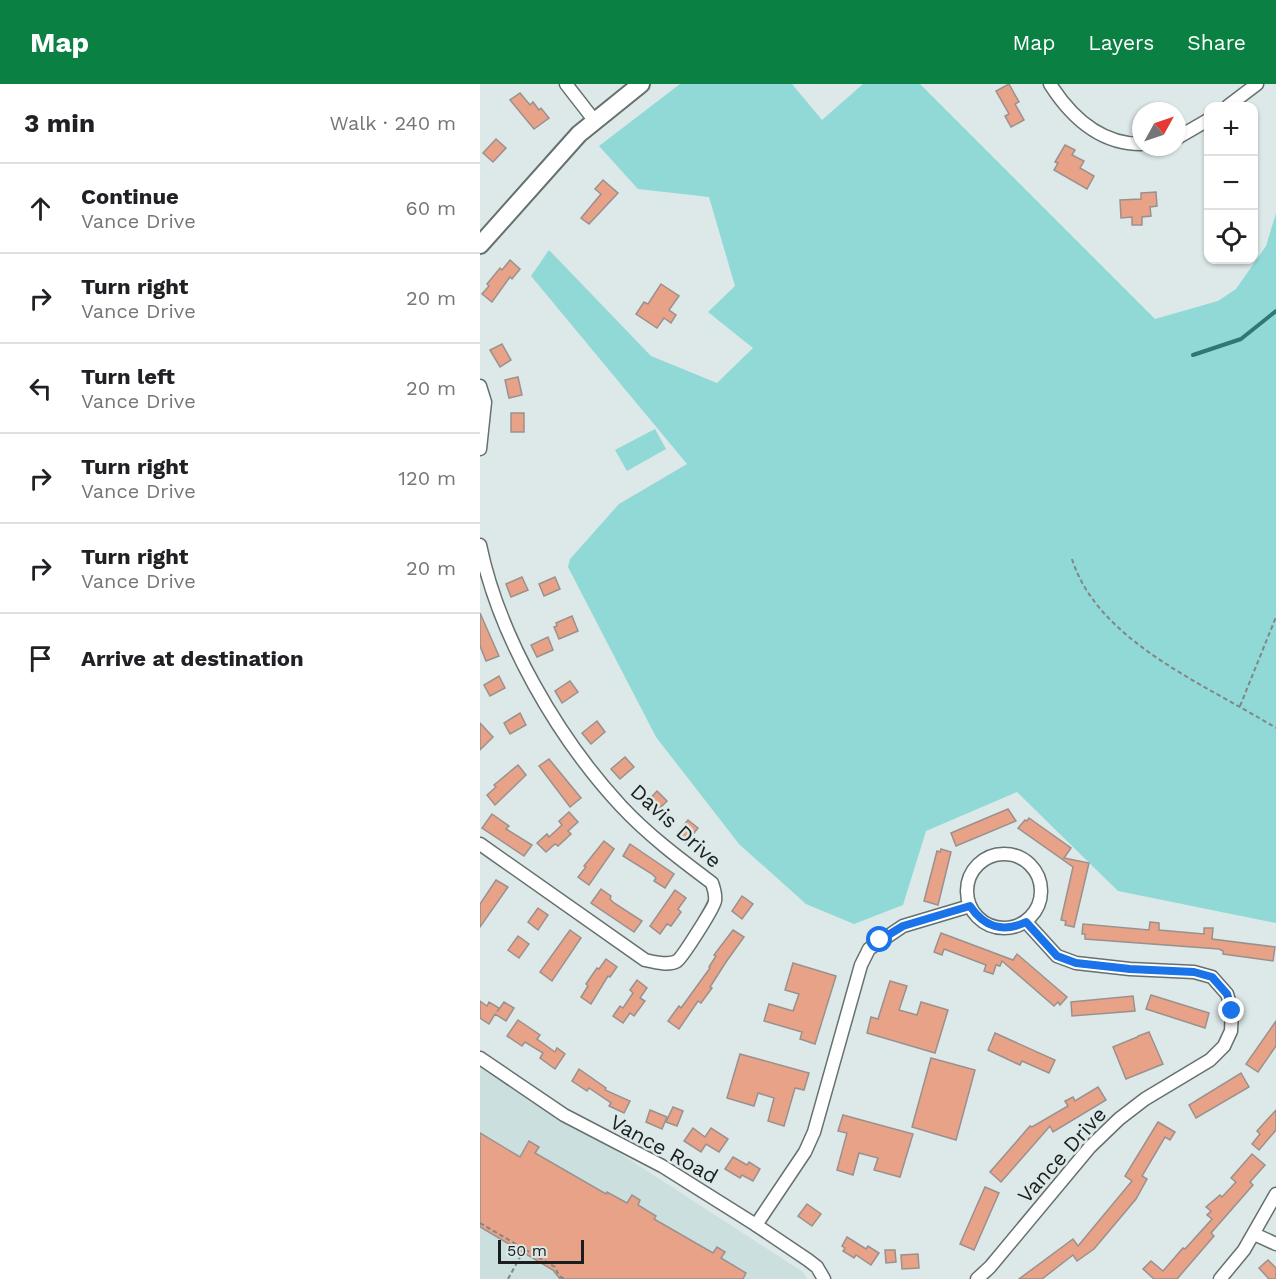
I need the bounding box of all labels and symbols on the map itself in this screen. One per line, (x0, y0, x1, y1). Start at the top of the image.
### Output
north arrow (1132, 102, 1186, 156)
street label: Davis Drive (626, 778, 727, 873)
route start (866, 926, 892, 952)
route end (1218, 997, 1244, 1023)
street label: Vance Drive (1012, 1102, 1111, 1208)
street label: Vance Road (606, 1109, 723, 1188)
scale bar (498, 1237, 584, 1264)

